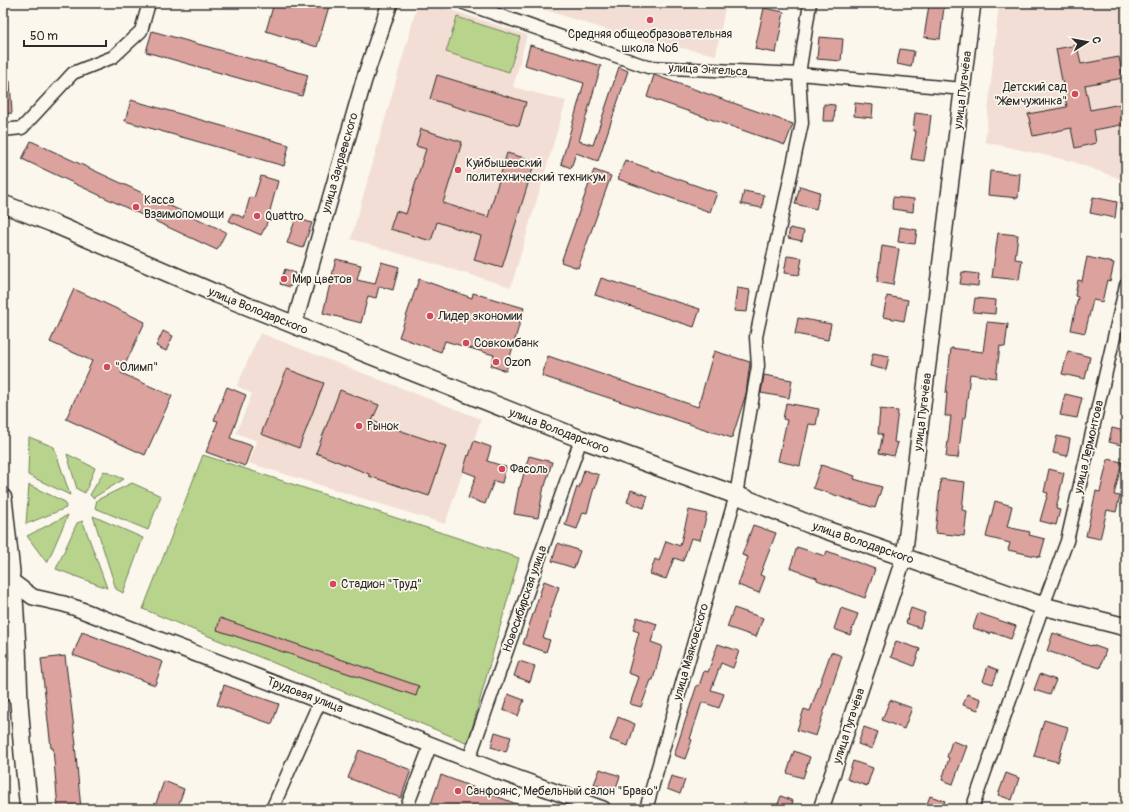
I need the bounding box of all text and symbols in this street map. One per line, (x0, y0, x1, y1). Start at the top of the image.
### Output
marker: Средняя общеобразовательная школа №6 (645, 15, 655, 25)
scale bar (24, 22, 106, 48)
north arrow (1067, 22, 1107, 62)
place label: Средняя общеобразовательная школа №6 (568, 27, 732, 56)
text: 50 m (30, 29, 58, 44)
text: С (1089, 36, 1103, 45)
street label: улица Пугачёва (951, 50, 975, 131)
street label: улица Энгельса (667, 60, 748, 80)
place label: Детский сад "Жемчужинка" (994, 80, 1068, 109)
marker: Детский сад "Жемчужинка" (1070, 89, 1080, 99)
street label: улица Закраевского (318, 111, 362, 216)
place label: Куйбышевский политехнический техникум (466, 156, 606, 185)
marker: Куйбышевский политехнический техникум (453, 165, 463, 175)
place label: Касса Взаимопомощи (144, 193, 224, 222)
marker: Касса Взаимопомощи (131, 202, 141, 212)
place label: Quattro (265, 209, 304, 224)
marker: Quattro (252, 211, 262, 221)
place label: Мир цветов (292, 272, 352, 287)
marker: Мир цветов (279, 274, 289, 284)
street label: улица Володарского (205, 284, 311, 338)
place label: Лидер экономии (437, 309, 523, 324)
marker: Лидер экономии (425, 311, 435, 321)
place label: Совкомбанк (474, 336, 539, 351)
marker: Совкомбанк (461, 338, 471, 348)
place label: Ozon (504, 355, 531, 370)
marker: Ozon (491, 357, 501, 367)
place label: "Олимп" (115, 360, 158, 375)
marker: "Олимп" (102, 362, 112, 372)
street label: улица Пугачёва (911, 372, 935, 453)
street label: улица Лермонтова (1071, 398, 1107, 496)
street label: улица Володарского (506, 405, 612, 457)
place label: Рынок (367, 419, 399, 434)
marker: Рынок (354, 421, 364, 431)
place label: Фасоль (510, 462, 548, 477)
marker: Фасоль (497, 464, 507, 474)
street label: улица Володарского (809, 518, 916, 568)
street label: Новосибирская улица (500, 543, 550, 654)
place label: Стадион "Труд" (341, 577, 422, 592)
marker: Стадион "Труд" (328, 579, 338, 589)
street label: улица Маяковского (670, 601, 712, 703)
street label: Трудовая улица (265, 674, 346, 717)
street label: улица Пугачёва (829, 686, 868, 767)
place label: Санфоянс, Мебельный салон "Браво" (466, 784, 658, 799)
marker: Санфоянс, Мебельный салон "Браво" (453, 786, 463, 796)

